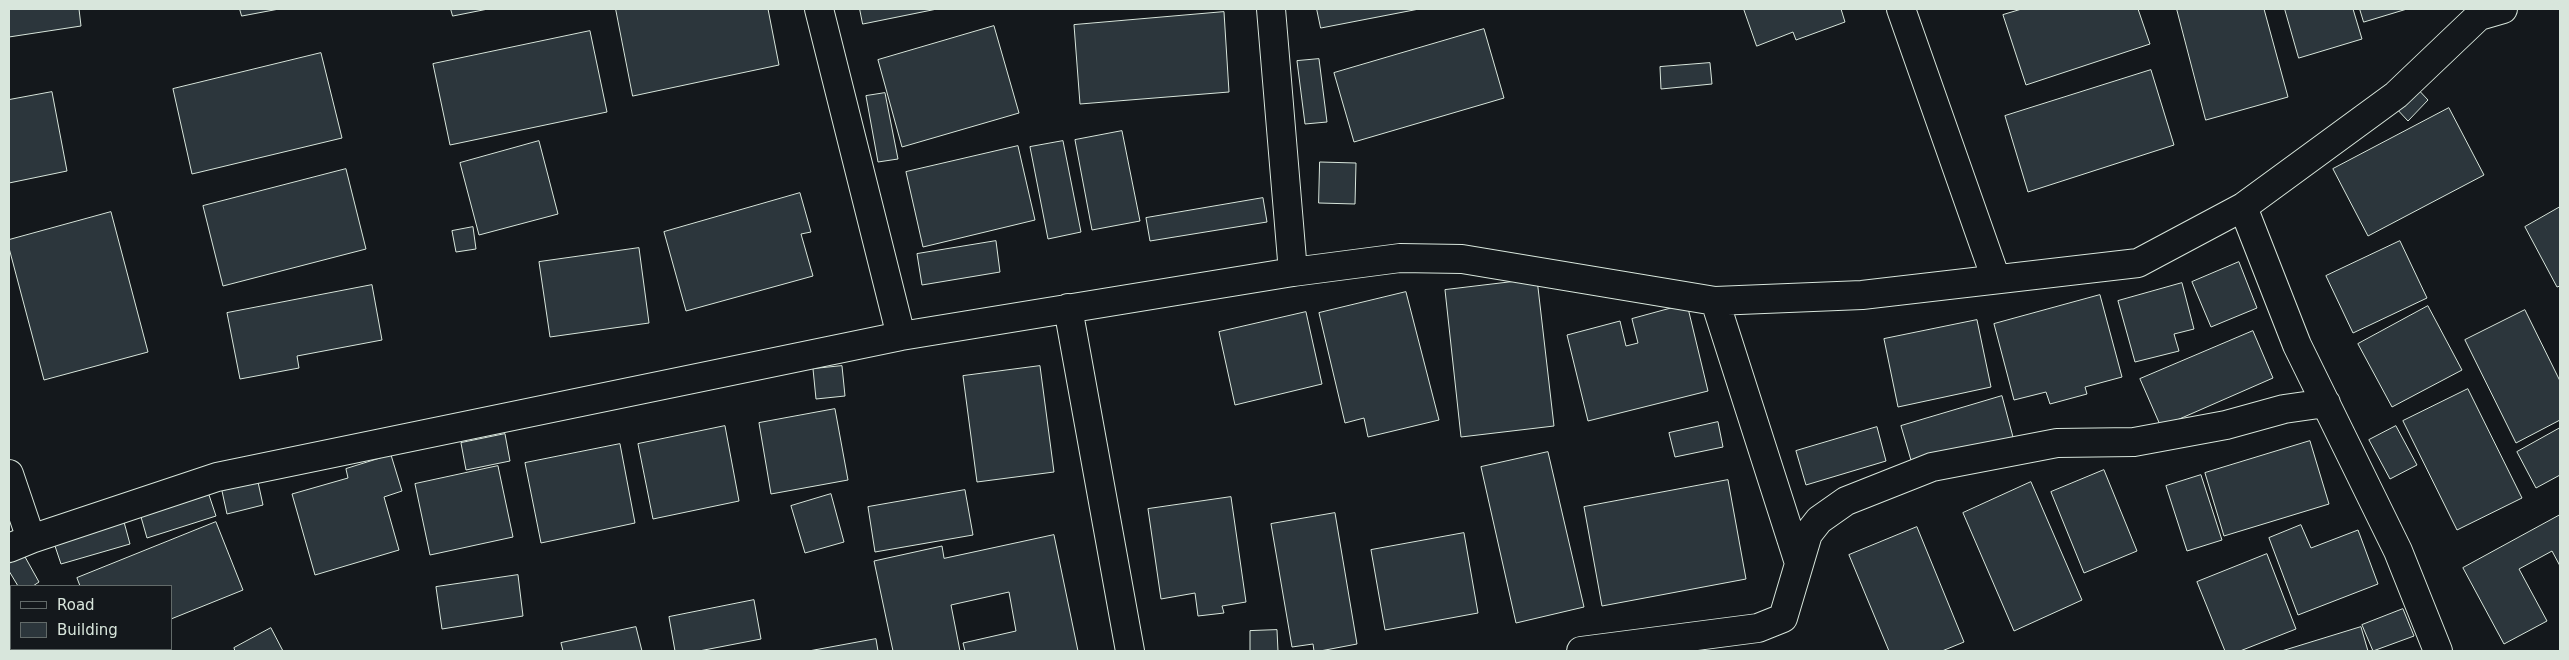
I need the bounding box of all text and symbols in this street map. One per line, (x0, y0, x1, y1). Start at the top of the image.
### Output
legend (10, 585, 172, 650)
text: Road (57, 596, 95, 614)
text: Building (57, 621, 118, 639)

